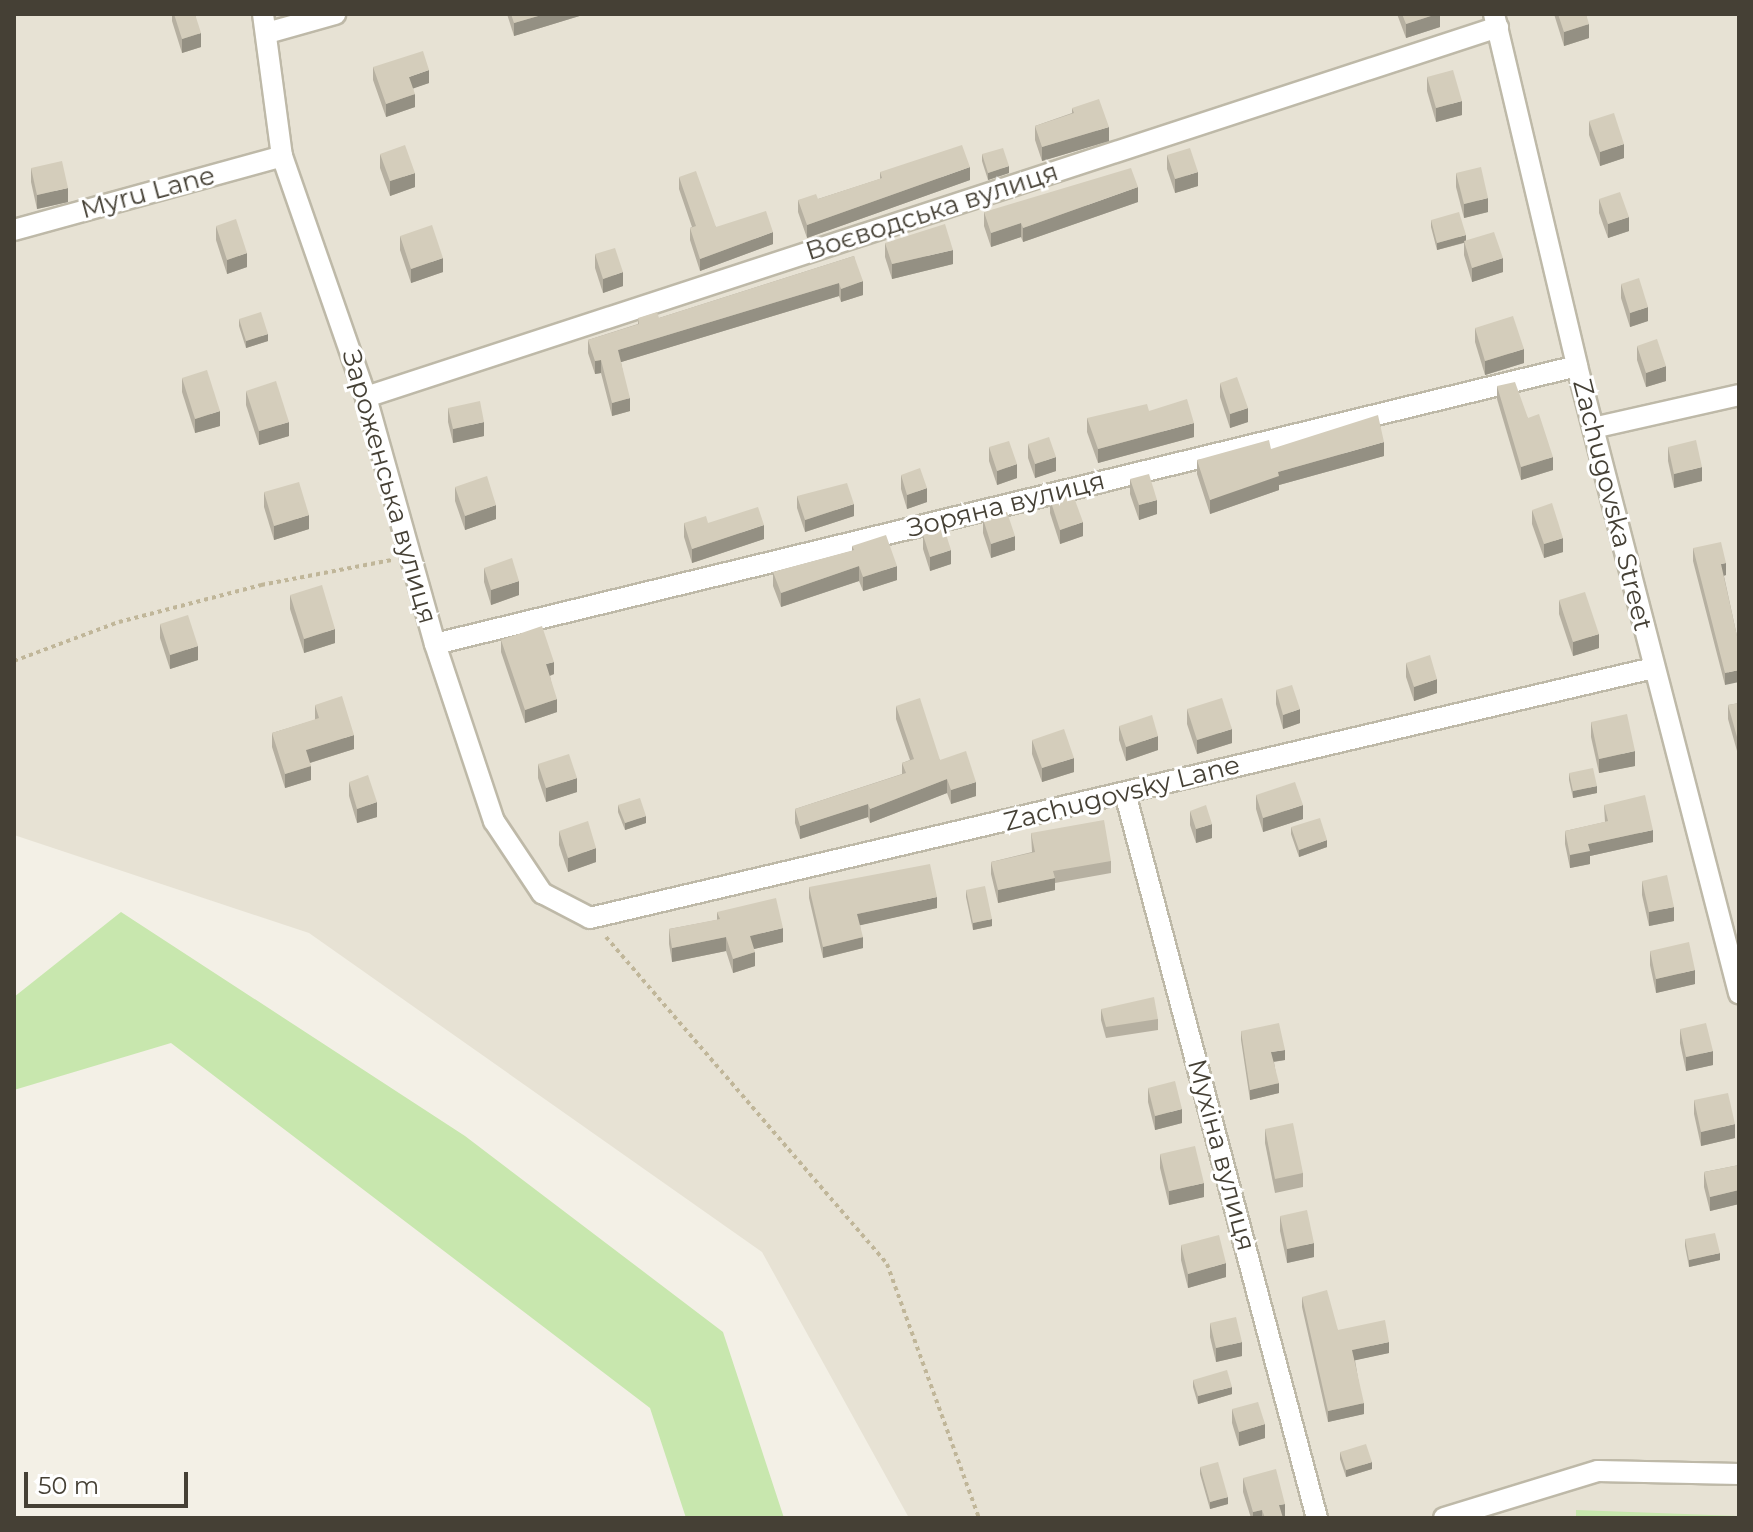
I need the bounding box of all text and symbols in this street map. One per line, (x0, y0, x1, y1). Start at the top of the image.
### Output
street label: Воєводська вулиця (802, 156, 1062, 268)
street label: Myru Lane (78, 160, 218, 226)
street label: Зароженська вулиця (335, 346, 443, 628)
street label: Zachugovska Street (1566, 376, 1658, 634)
street label: Зоряна вулиця (904, 465, 1108, 545)
street label: Zachugovsky Lane (1001, 750, 1243, 838)
street label: Мухіна вулиця (1180, 1056, 1262, 1254)
scale bar (28, 1456, 192, 1506)
text: 50 m (38, 1471, 99, 1500)

